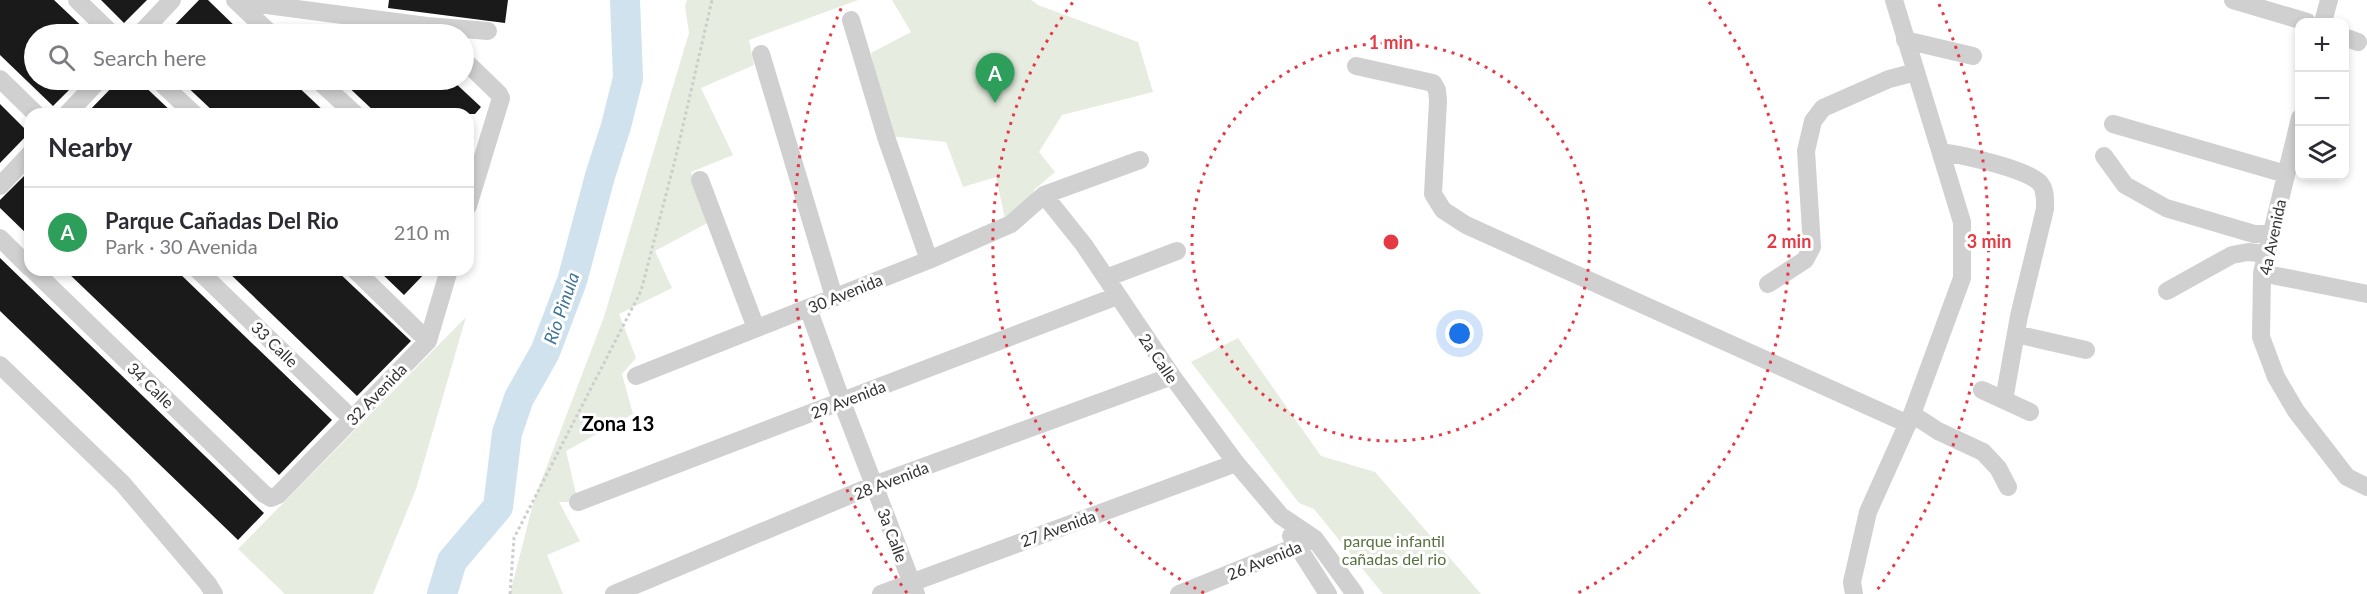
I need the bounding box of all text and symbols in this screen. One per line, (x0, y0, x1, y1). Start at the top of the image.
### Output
map controls (2295, 18, 2349, 180)
button: + (2295, 18, 2349, 72)
search box (24, 24, 474, 90)
text: 1 min (1369, 31, 1413, 53)
icon: search (45, 41, 78, 74)
text: Search here (93, 44, 206, 71)
pin: A (976, 54, 1014, 103)
button: − (2295, 72, 2349, 126)
button: layers (2295, 126, 2349, 180)
text: Nearby (48, 131, 133, 163)
street label: 4a Avenida (2255, 197, 2289, 277)
text: Parque Cañadas Del Rio (105, 207, 339, 234)
text: A (61, 220, 74, 244)
text: 210 m (394, 220, 450, 244)
text: 2 min (1767, 230, 1811, 252)
text: 3 min (1967, 230, 2011, 252)
centre of rings (1381, 232, 1401, 252)
text: Park · 30 Avenida (105, 234, 258, 258)
water label: Río Pinula (538, 269, 584, 347)
street label: 30 Avenida (805, 269, 885, 317)
street label: 33 Calle (248, 317, 302, 371)
your location (1445, 319, 1474, 348)
street label: 2a Calle (1135, 329, 1183, 387)
street label: 34 Calle (124, 358, 178, 412)
street label: 32 Avenida (342, 359, 410, 429)
street label: 29 Avenida (808, 376, 888, 422)
district label: Zona 13 (582, 411, 654, 435)
street label: 28 Avenida (851, 457, 931, 503)
street label: 3a Calle (874, 505, 912, 565)
street label: 27 Avenida (1018, 506, 1098, 550)
park label: parque infantil cañadas del rio (1342, 531, 1446, 568)
street label: 26 Avenida (1224, 536, 1304, 584)

